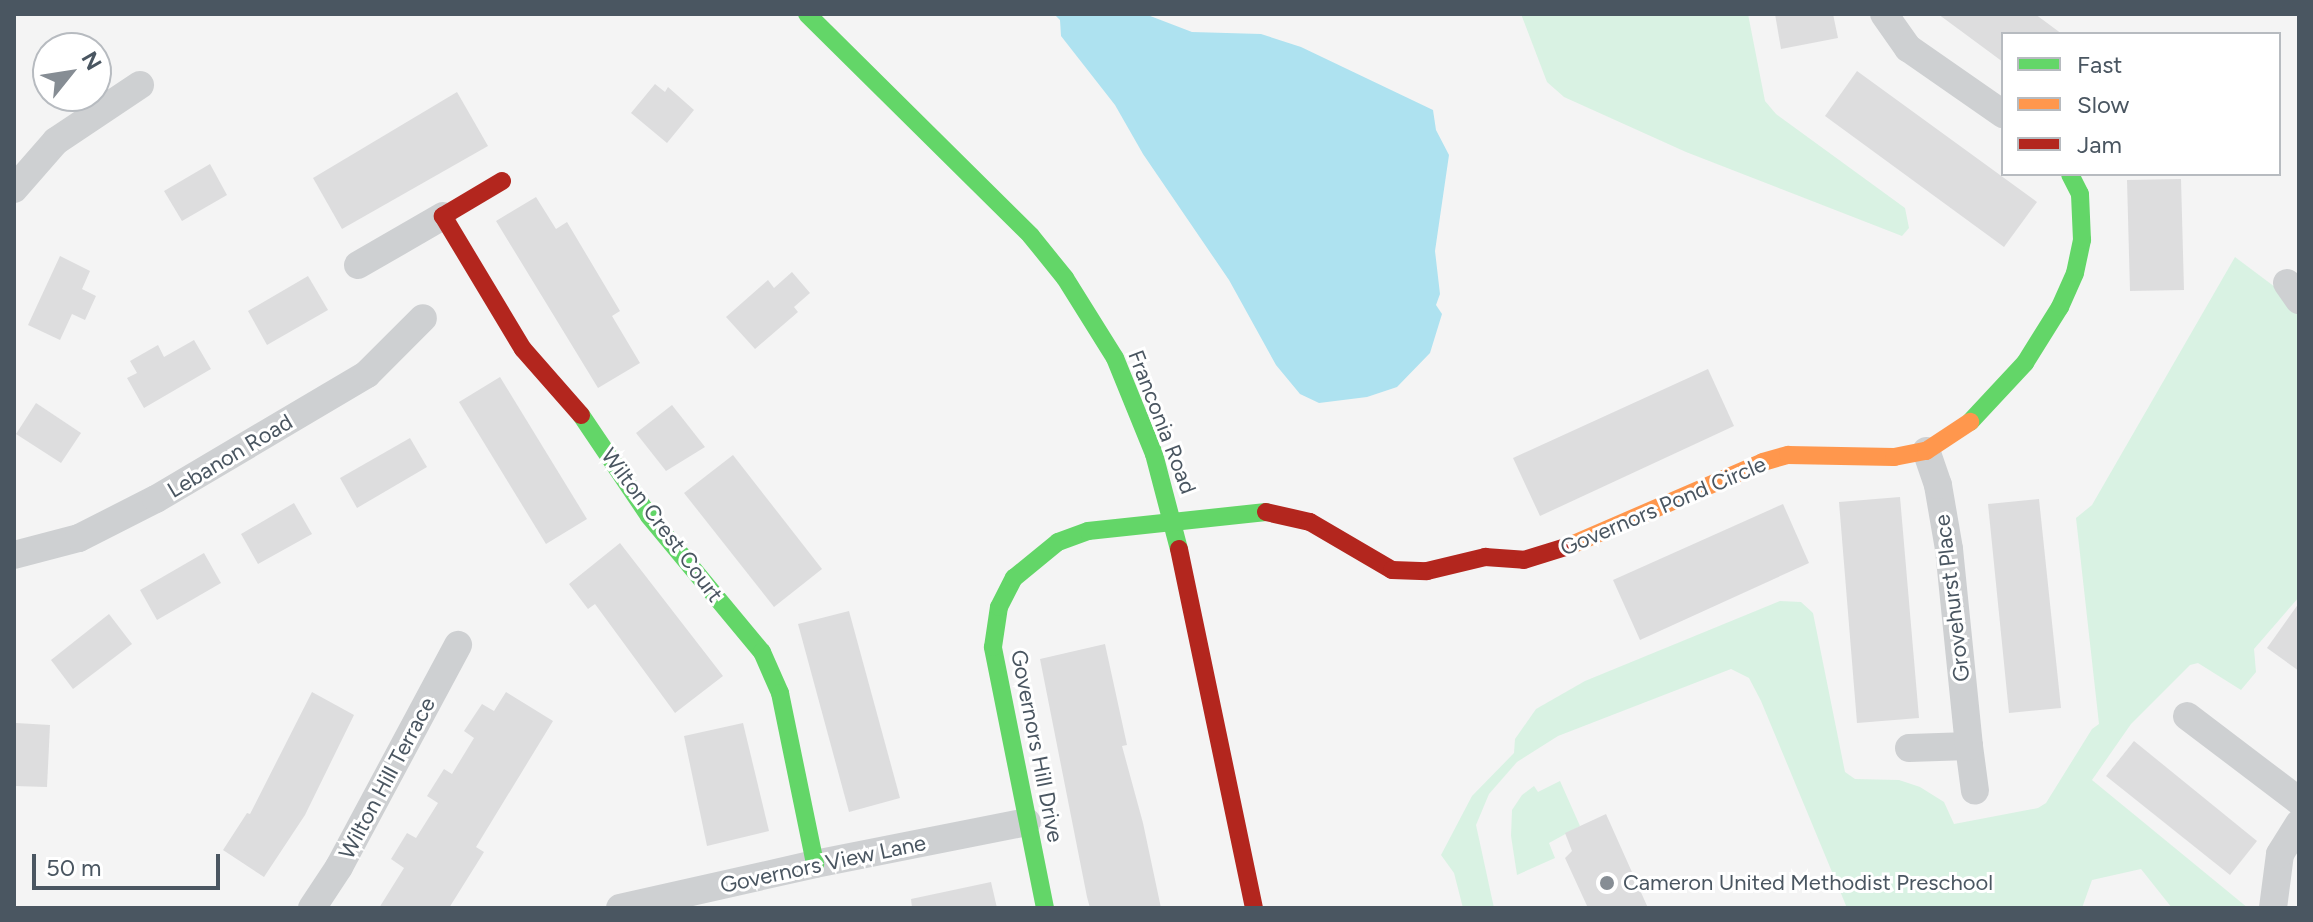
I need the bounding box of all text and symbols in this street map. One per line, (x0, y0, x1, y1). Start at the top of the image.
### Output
north arrow (32, 32, 112, 112)
legend (2001, 32, 2281, 176)
text: N (76, 47, 107, 75)
text: Fast (2077, 50, 2122, 79)
text: Slow (2077, 90, 2129, 119)
text: Jam (2077, 130, 2122, 159)
street label: Franconia Road (1122, 346, 1202, 498)
street label: Lebanon Road (163, 408, 297, 504)
street label: Wilton Crest Court (596, 443, 728, 607)
street label: Governors Pond Circle (1556, 451, 1770, 561)
street label: Grovehurst Place (1929, 513, 1975, 683)
street label: Governors Hill Drive (1005, 647, 1069, 845)
street label: Wilton Hill Terrace (333, 693, 441, 863)
street label: Governors View Lane (718, 829, 928, 899)
scale bar (36, 838, 224, 888)
text: 50 m (46, 853, 102, 882)
place label: Cameron United Methodist Preschool (1623, 870, 1993, 896)
marker: Cameron United Methodist Preschool (1598, 874, 1616, 892)

